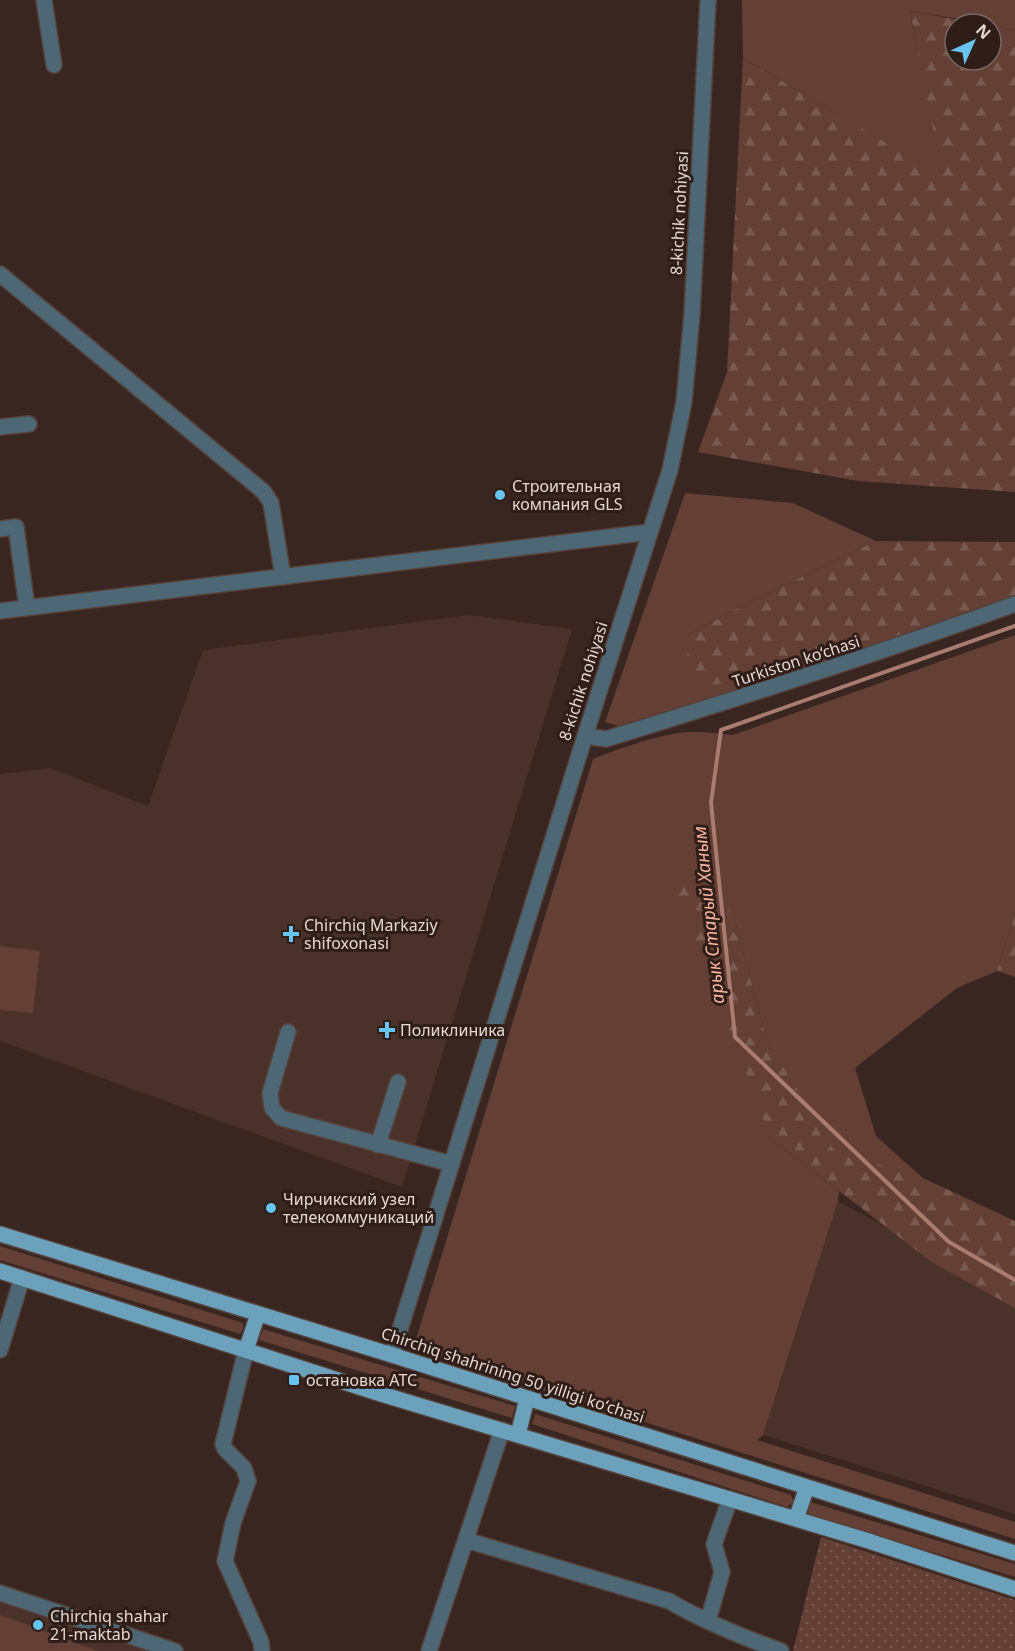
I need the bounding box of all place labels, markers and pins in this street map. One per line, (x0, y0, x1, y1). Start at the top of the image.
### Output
place label: Строительная компания GLS (512, 475, 623, 515)
marker: Строительная компания GLS (493, 488, 507, 502)
place label: Chirchiq Markaziy shifoxonasi (304, 914, 438, 954)
marker: Chirchiq Markaziy shifoxonasi (282, 925, 300, 943)
place label: Поликлиника (400, 1019, 505, 1041)
marker: Поликлиника (378, 1021, 396, 1039)
place label: Чирчикский узел телекоммуникаций (283, 1188, 434, 1228)
marker: Чирчикский узел телекоммуникаций (264, 1201, 278, 1215)
place label: остановка АТС (306, 1369, 417, 1391)
marker: остановка АТС (287, 1373, 301, 1387)
place label: Chirchiq shahar 21-maktab (50, 1605, 169, 1645)
marker: Chirchiq shahar 21-maktab (31, 1618, 45, 1632)

